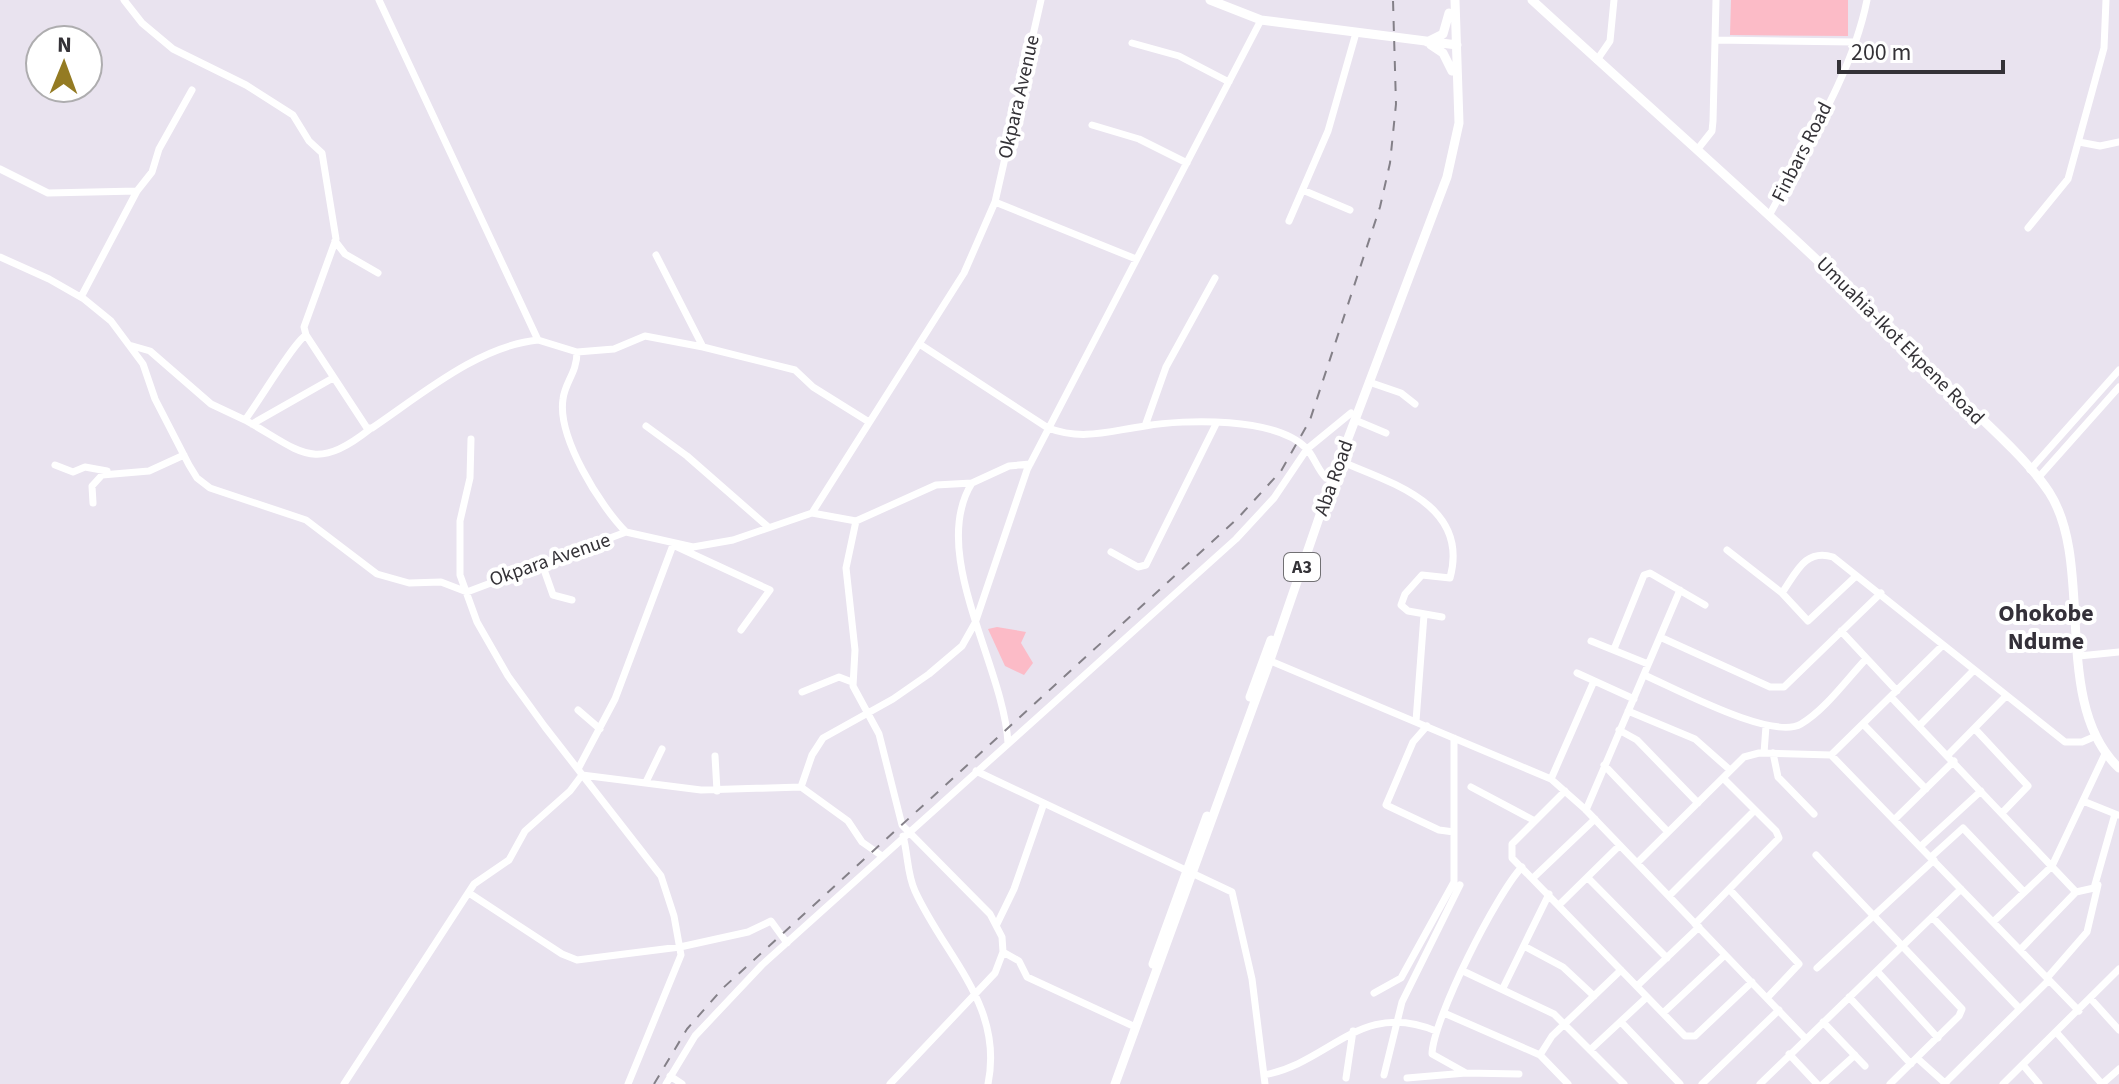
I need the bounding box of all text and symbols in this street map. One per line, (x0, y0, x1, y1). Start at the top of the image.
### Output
north arrow (24, 24, 104, 104)
scale bar (1839, 24, 2003, 74)
text: N (57, 29, 72, 61)
street label: Okpara Avenue (991, 32, 1047, 162)
text: 200 m (1851, 35, 1911, 70)
street label: Finbars Road (1765, 97, 1839, 207)
street label: Umuahia-Ikot Ekpene Road (1810, 251, 1990, 431)
street label: Aba Road (1307, 436, 1361, 520)
street label: Okpara Avenue (486, 526, 614, 594)
road number: A3 (1284, 553, 1320, 581)
district label: Ohokobe Ndume (1998, 596, 2094, 659)

